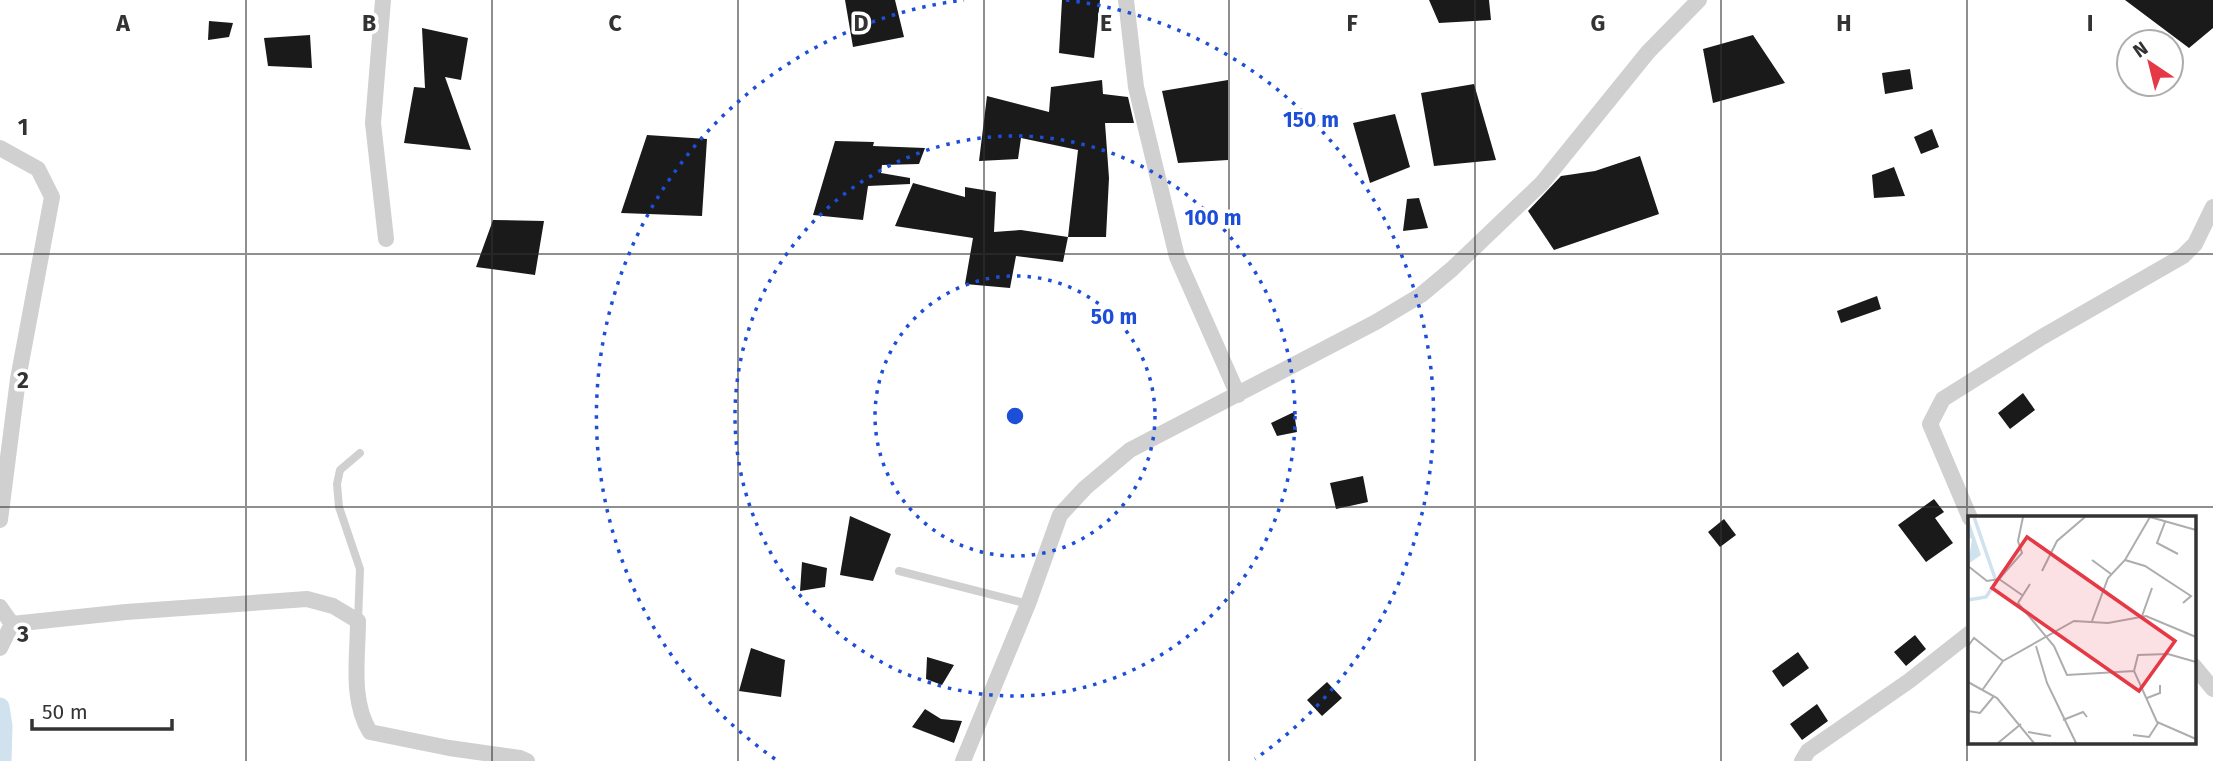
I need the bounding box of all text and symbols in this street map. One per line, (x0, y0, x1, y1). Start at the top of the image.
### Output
text: A (115, 9, 130, 37)
text: B (362, 9, 376, 37)
text: C (608, 9, 622, 37)
text: D (854, 9, 869, 37)
text: E (1100, 9, 1112, 37)
text: F (1346, 9, 1358, 37)
text: G (1591, 9, 1605, 37)
text: H (1836, 9, 1852, 37)
text: I (2087, 9, 2093, 37)
north arrow (2115, 28, 2185, 98)
text: N (2129, 36, 2152, 63)
text: 150 m (1283, 107, 1339, 133)
text: 1 (18, 113, 28, 141)
text: 100 m (1184, 205, 1242, 231)
text: 50 m (1091, 304, 1137, 330)
text: 2 (17, 366, 29, 394)
centre of rings (1003, 404, 1027, 428)
inset map (1968, 516, 2196, 744)
text: 3 (16, 620, 29, 648)
scale bar (32, 688, 172, 732)
text: 50 m (42, 699, 88, 725)

